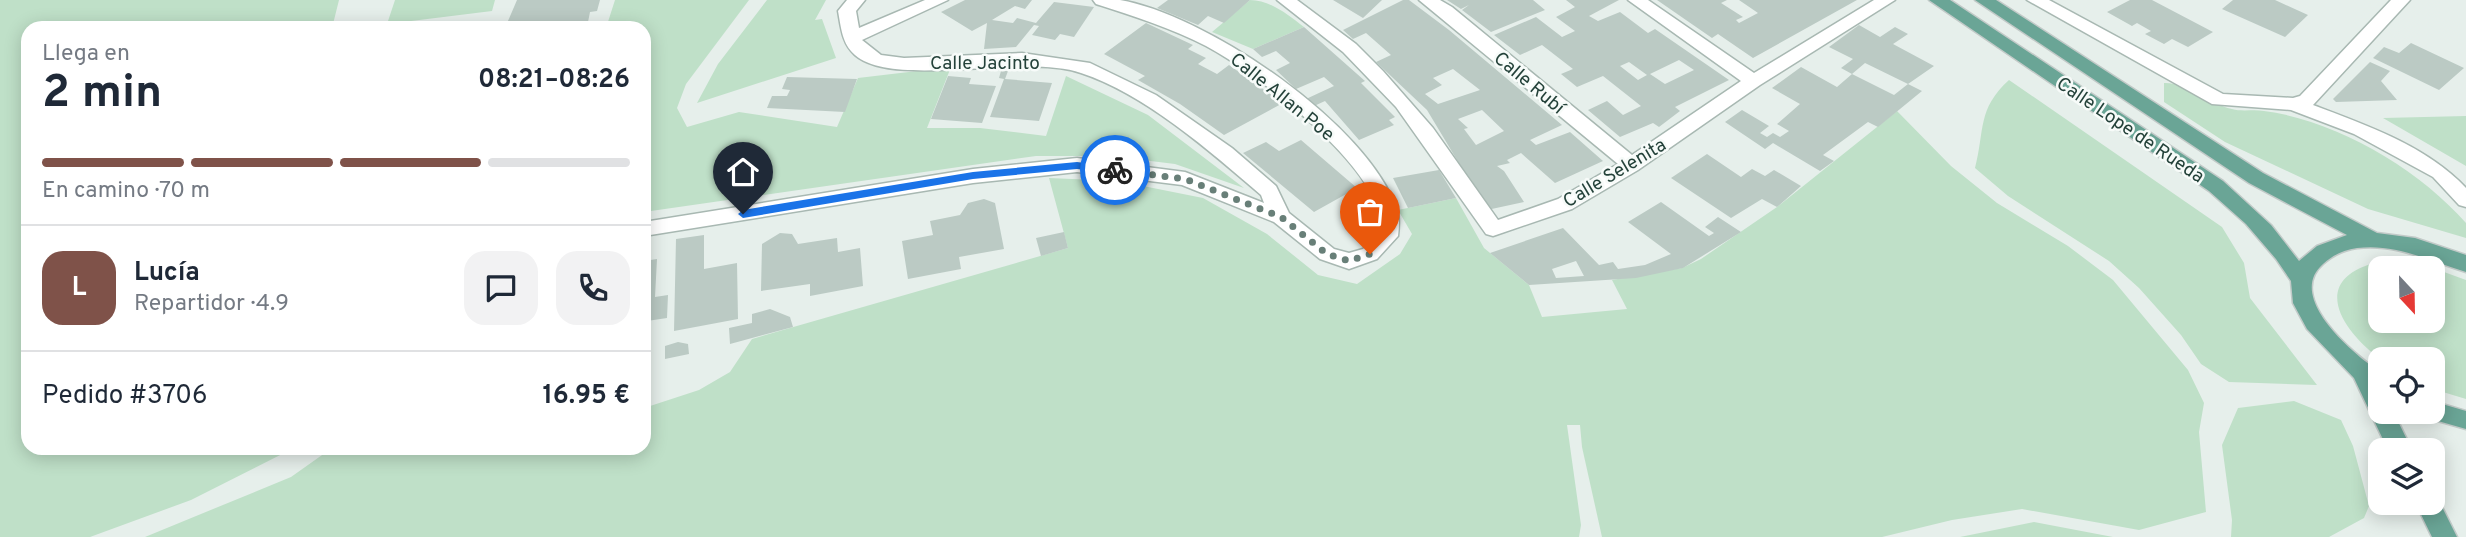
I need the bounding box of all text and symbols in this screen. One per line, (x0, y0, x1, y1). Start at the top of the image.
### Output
text: Llega en (42, 40, 130, 69)
street label: Calle Rubí (1488, 47, 1571, 122)
street label: Calle Allan Poe (1225, 48, 1339, 147)
street label: Calle Jacinto (930, 52, 1040, 76)
text: 08:21–08:26 (478, 64, 630, 97)
text: 2 min (42, 65, 162, 124)
street label: Calle Lope de Rueda (2051, 72, 2208, 189)
street label: Calle Selenita (1559, 134, 1671, 214)
courier (1080, 135, 1150, 205)
pin (713, 142, 773, 214)
icon: bike (1096, 151, 1134, 189)
icon: home (724, 153, 762, 191)
text: En camino · 70 m (42, 177, 210, 206)
pin (1340, 182, 1400, 254)
icon: bag (1351, 193, 1389, 231)
button: chat (464, 251, 538, 325)
button: phone (556, 251, 630, 325)
north arrow (2368, 256, 2445, 332)
map controls (2368, 256, 2445, 515)
text: Lucía (134, 257, 200, 290)
text: L (72, 272, 86, 305)
text: Repartidor · 4.9 (134, 290, 289, 319)
button: locate (2368, 347, 2445, 424)
text: Pedido #3706 (42, 380, 208, 413)
text: 16.95 € (542, 380, 630, 413)
button: layers (2368, 438, 2445, 515)

